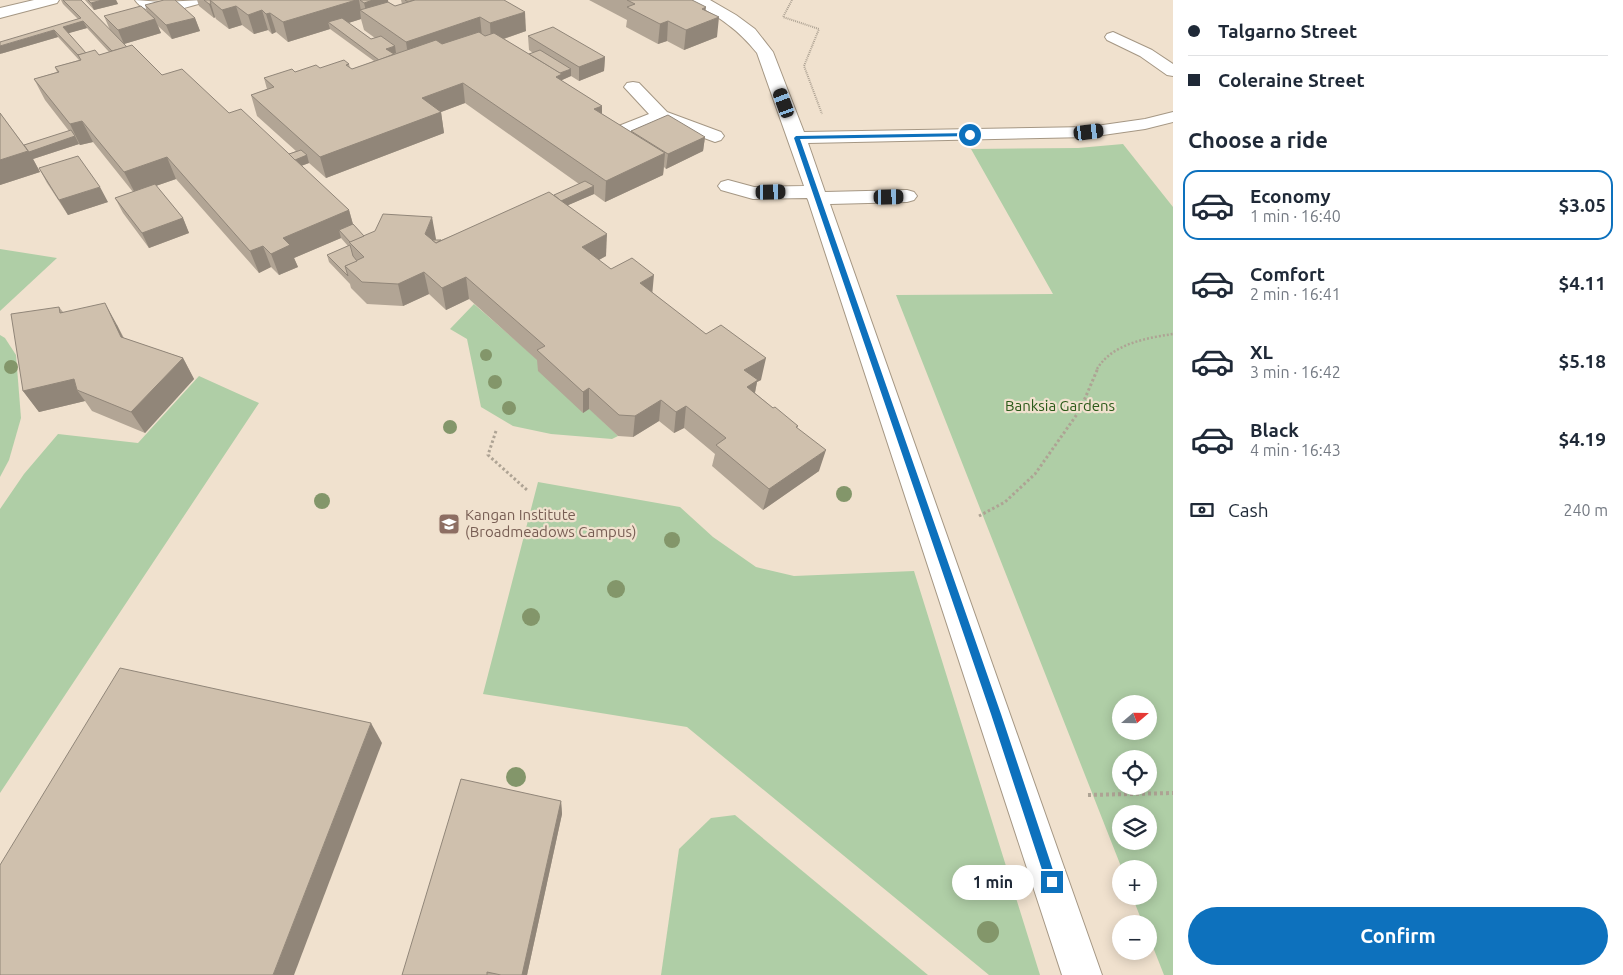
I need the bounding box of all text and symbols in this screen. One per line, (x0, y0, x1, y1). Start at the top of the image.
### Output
text: Talgarno Street (1218, 20, 1357, 42)
text: Coleraine Street (1218, 69, 1365, 91)
car (771, 86, 796, 120)
car (1073, 123, 1104, 141)
route start (959, 124, 981, 146)
text: Choose a ride (1188, 127, 1328, 152)
icon: car (1190, 183, 1235, 228)
car (755, 184, 786, 200)
text: Economy (1250, 185, 1331, 207)
car (873, 189, 904, 205)
text: $3.05 (1558, 194, 1606, 216)
text: 1 min · 16:40 (1250, 207, 1341, 225)
icon: car (1190, 261, 1235, 306)
text: Comfort (1250, 263, 1325, 285)
text: $4.11 (1558, 272, 1606, 294)
text: 2 min · 16:41 (1250, 285, 1341, 303)
icon: car (1190, 339, 1235, 384)
text: XL (1250, 341, 1273, 363)
text: $5.18 (1558, 350, 1606, 372)
text: 3 min · 16:42 (1250, 363, 1341, 381)
park label: Banksia Gardens (1005, 397, 1115, 414)
icon: car (1190, 417, 1235, 462)
text: Black (1250, 419, 1299, 441)
text: $4.19 (1558, 428, 1606, 450)
text: 4 min · 16:43 (1250, 441, 1341, 459)
icon: cash (1188, 496, 1216, 524)
text: Cash (1228, 499, 1269, 521)
text: 240 m (1563, 501, 1608, 519)
place label: Kangan Institute (Broadmeadows Campus) (465, 506, 636, 540)
school or university icon: Kangan Institute (Broadmeadows Campus) (437, 512, 461, 536)
north arrow (1112, 695, 1158, 740)
map controls (1112, 695, 1157, 960)
button: locate (1112, 750, 1157, 795)
button: layers (1112, 805, 1157, 850)
button: + (1112, 860, 1157, 905)
callout: 1 min (952, 864, 1034, 900)
route end (1041, 871, 1063, 893)
text: 1 min (973, 873, 1013, 891)
button: Confirm (1188, 907, 1608, 965)
button: − (1112, 915, 1157, 960)

